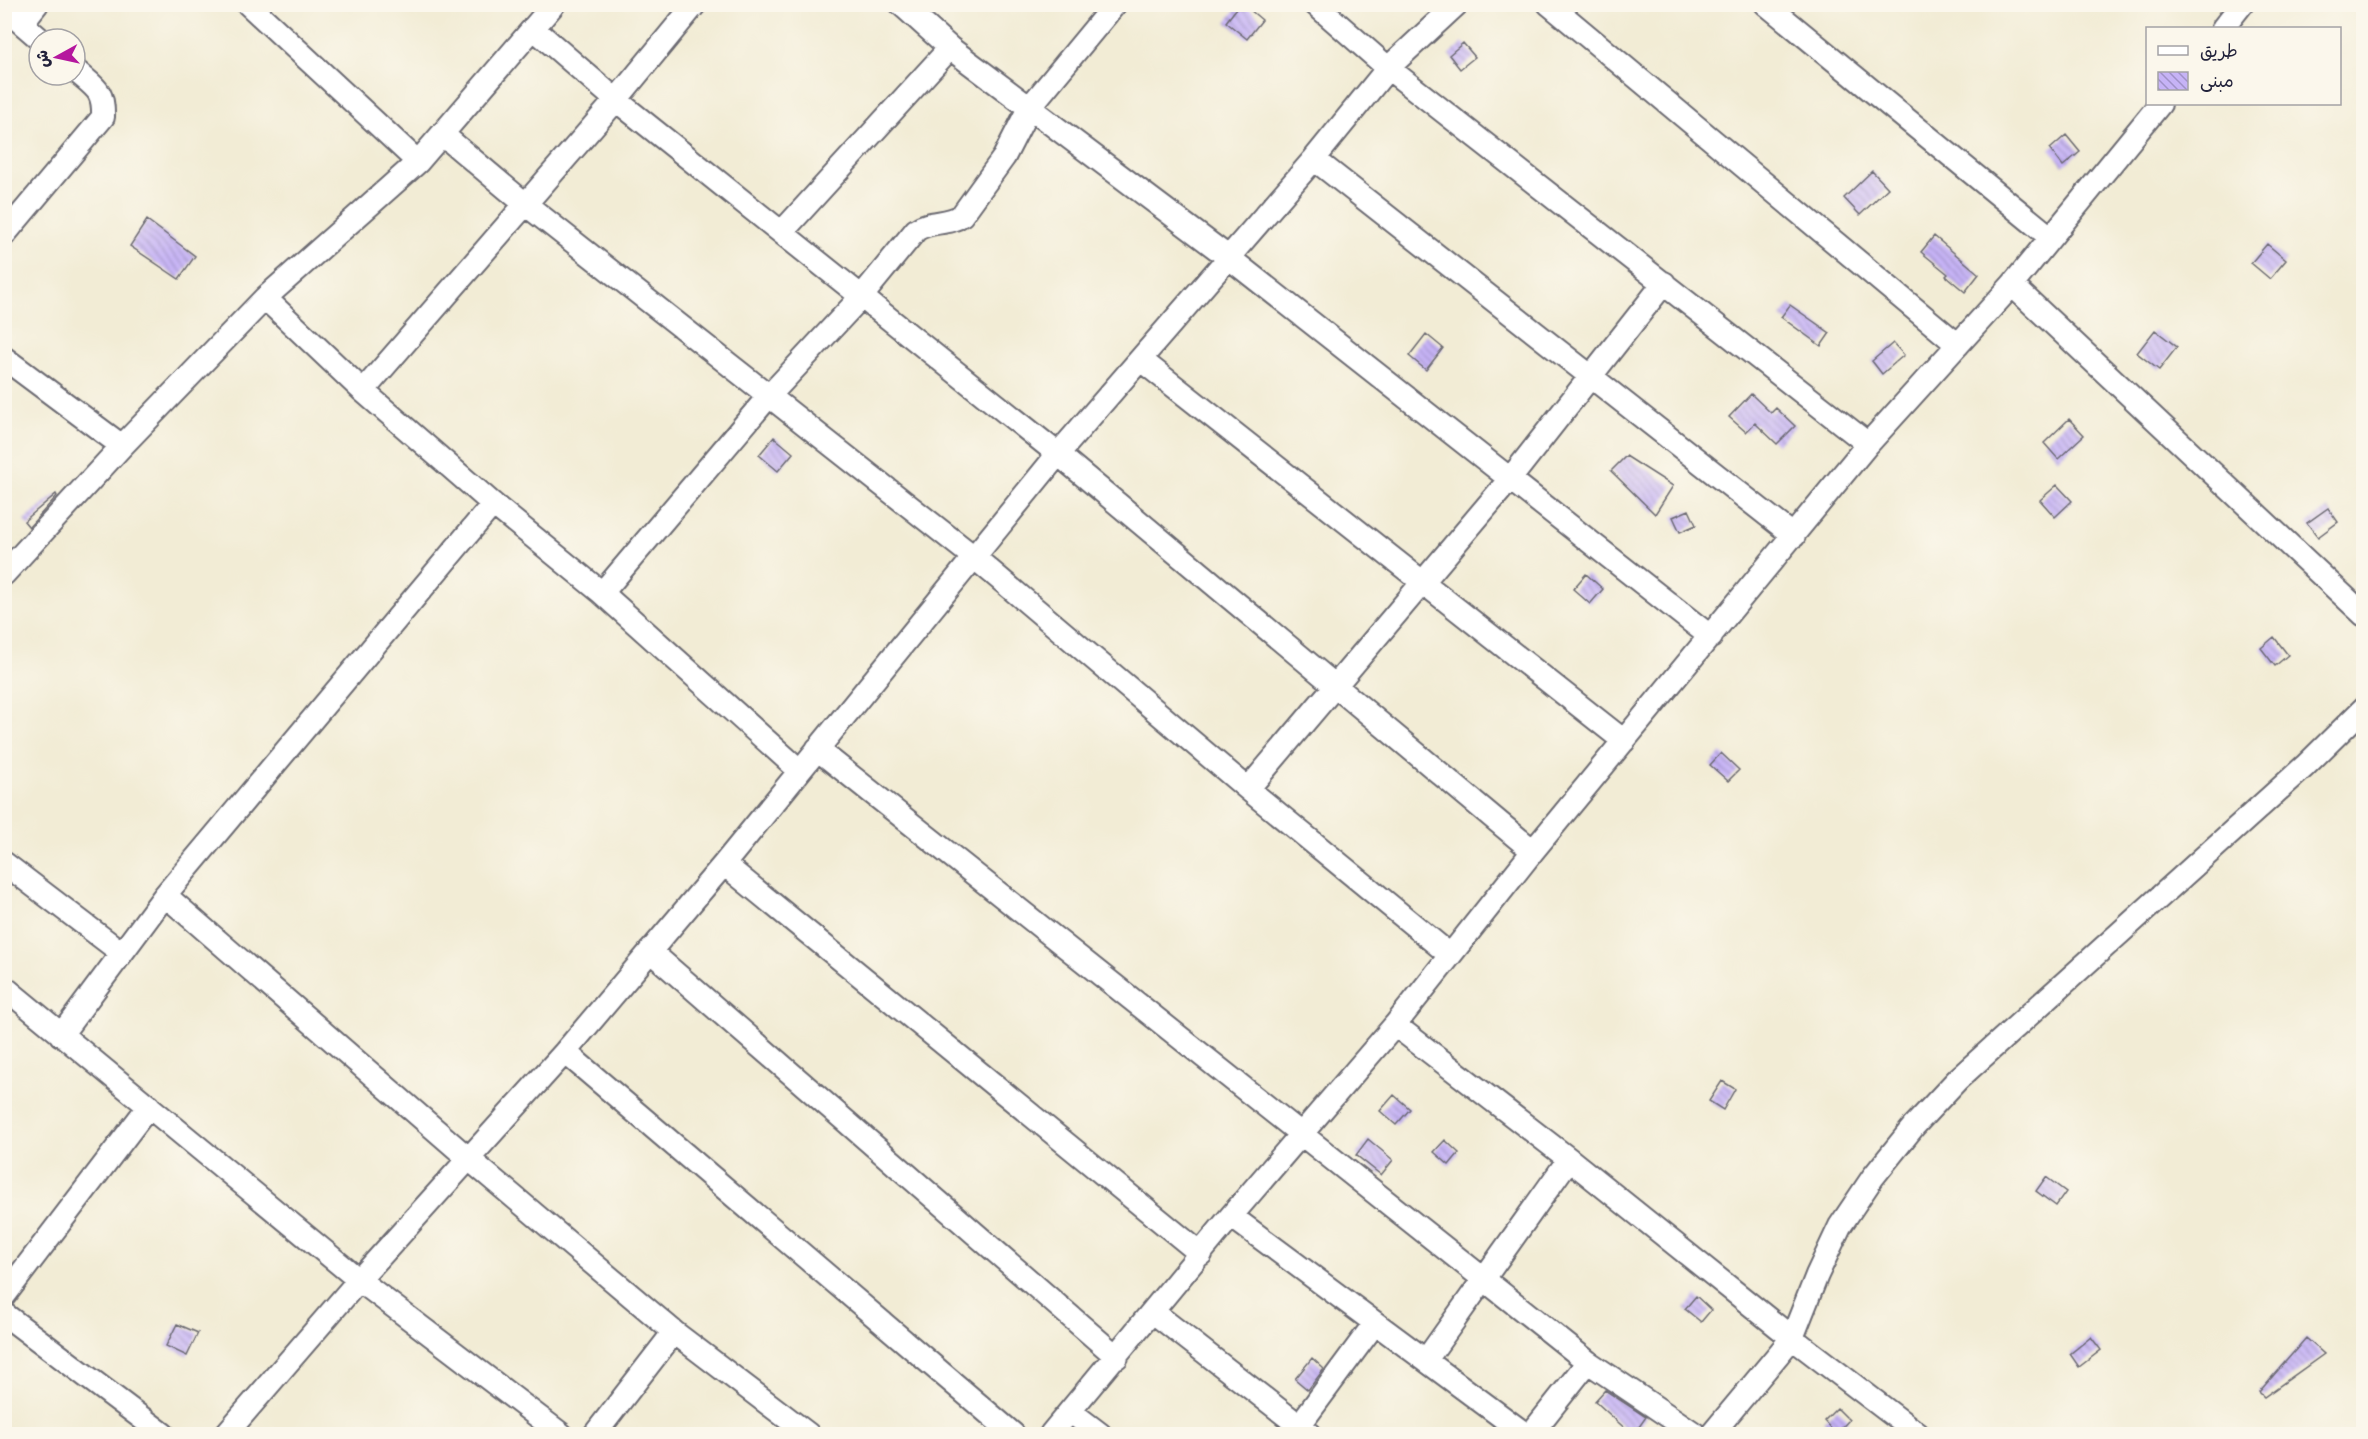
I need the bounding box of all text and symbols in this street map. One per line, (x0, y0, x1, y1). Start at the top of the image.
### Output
north arrow (27, 27, 87, 87)
legend (2146, 27, 2341, 105)
text: طريق (2200, 40, 2238, 62)
text: ش (32, 49, 54, 69)
text: مبنى (2200, 70, 2234, 92)

